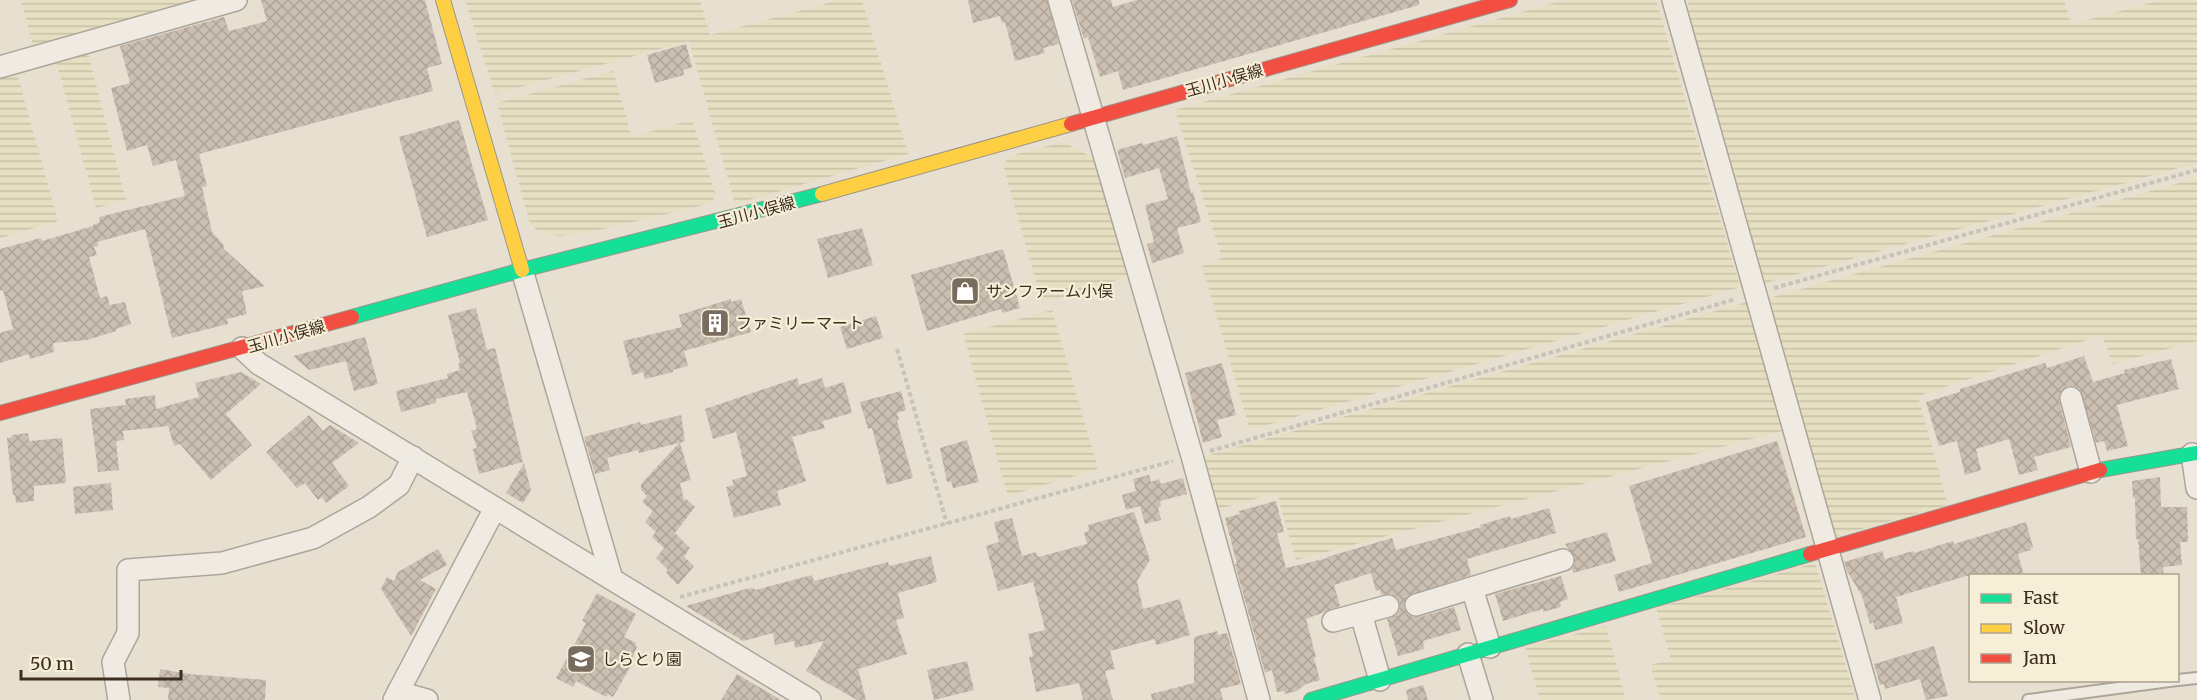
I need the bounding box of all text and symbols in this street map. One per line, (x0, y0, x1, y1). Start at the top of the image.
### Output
street label: 玉川小俣線 (1183, 59, 1265, 101)
street label: 玉川小俣線 (715, 192, 797, 232)
shop icon: サンファーム小俣 (949, 275, 981, 307)
place label: サンファーム小俣 (986, 281, 1113, 301)
building icon: ファミリーマート (699, 307, 731, 339)
place label: ファミリーマート (736, 313, 864, 333)
street label: 玉川小俣線 (245, 315, 327, 357)
legend (1969, 574, 2179, 682)
text: Fast (2023, 586, 2059, 609)
text: Slow (2023, 616, 2066, 639)
scale bar (21, 643, 182, 681)
school or university icon: しらとり園 (565, 643, 597, 675)
text: Jam (2022, 646, 2057, 669)
place label: しらとり園 (602, 649, 682, 669)
text: 50 m (30, 652, 74, 675)

